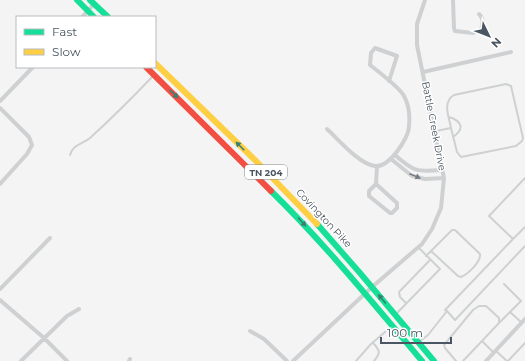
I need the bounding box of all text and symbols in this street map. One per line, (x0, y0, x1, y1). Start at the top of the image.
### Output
legend (16, 16, 156, 68)
north arrow (469, 16, 509, 56)
text: Fast (52, 24, 77, 39)
text: N (488, 35, 504, 51)
text: Slow (52, 44, 81, 59)
street label: Battle Creek Drive (419, 80, 449, 172)
one-way arrow (169, 89, 179, 99)
one-way arrow (235, 141, 245, 151)
road number: TN 204 (245, 165, 287, 179)
one-way arrow (409, 172, 421, 179)
street label: Covington Pike (293, 186, 355, 250)
one-way arrow (297, 217, 307, 227)
one-way arrow (377, 294, 386, 304)
scale bar (381, 319, 451, 345)
text: 100 m (387, 325, 423, 340)

